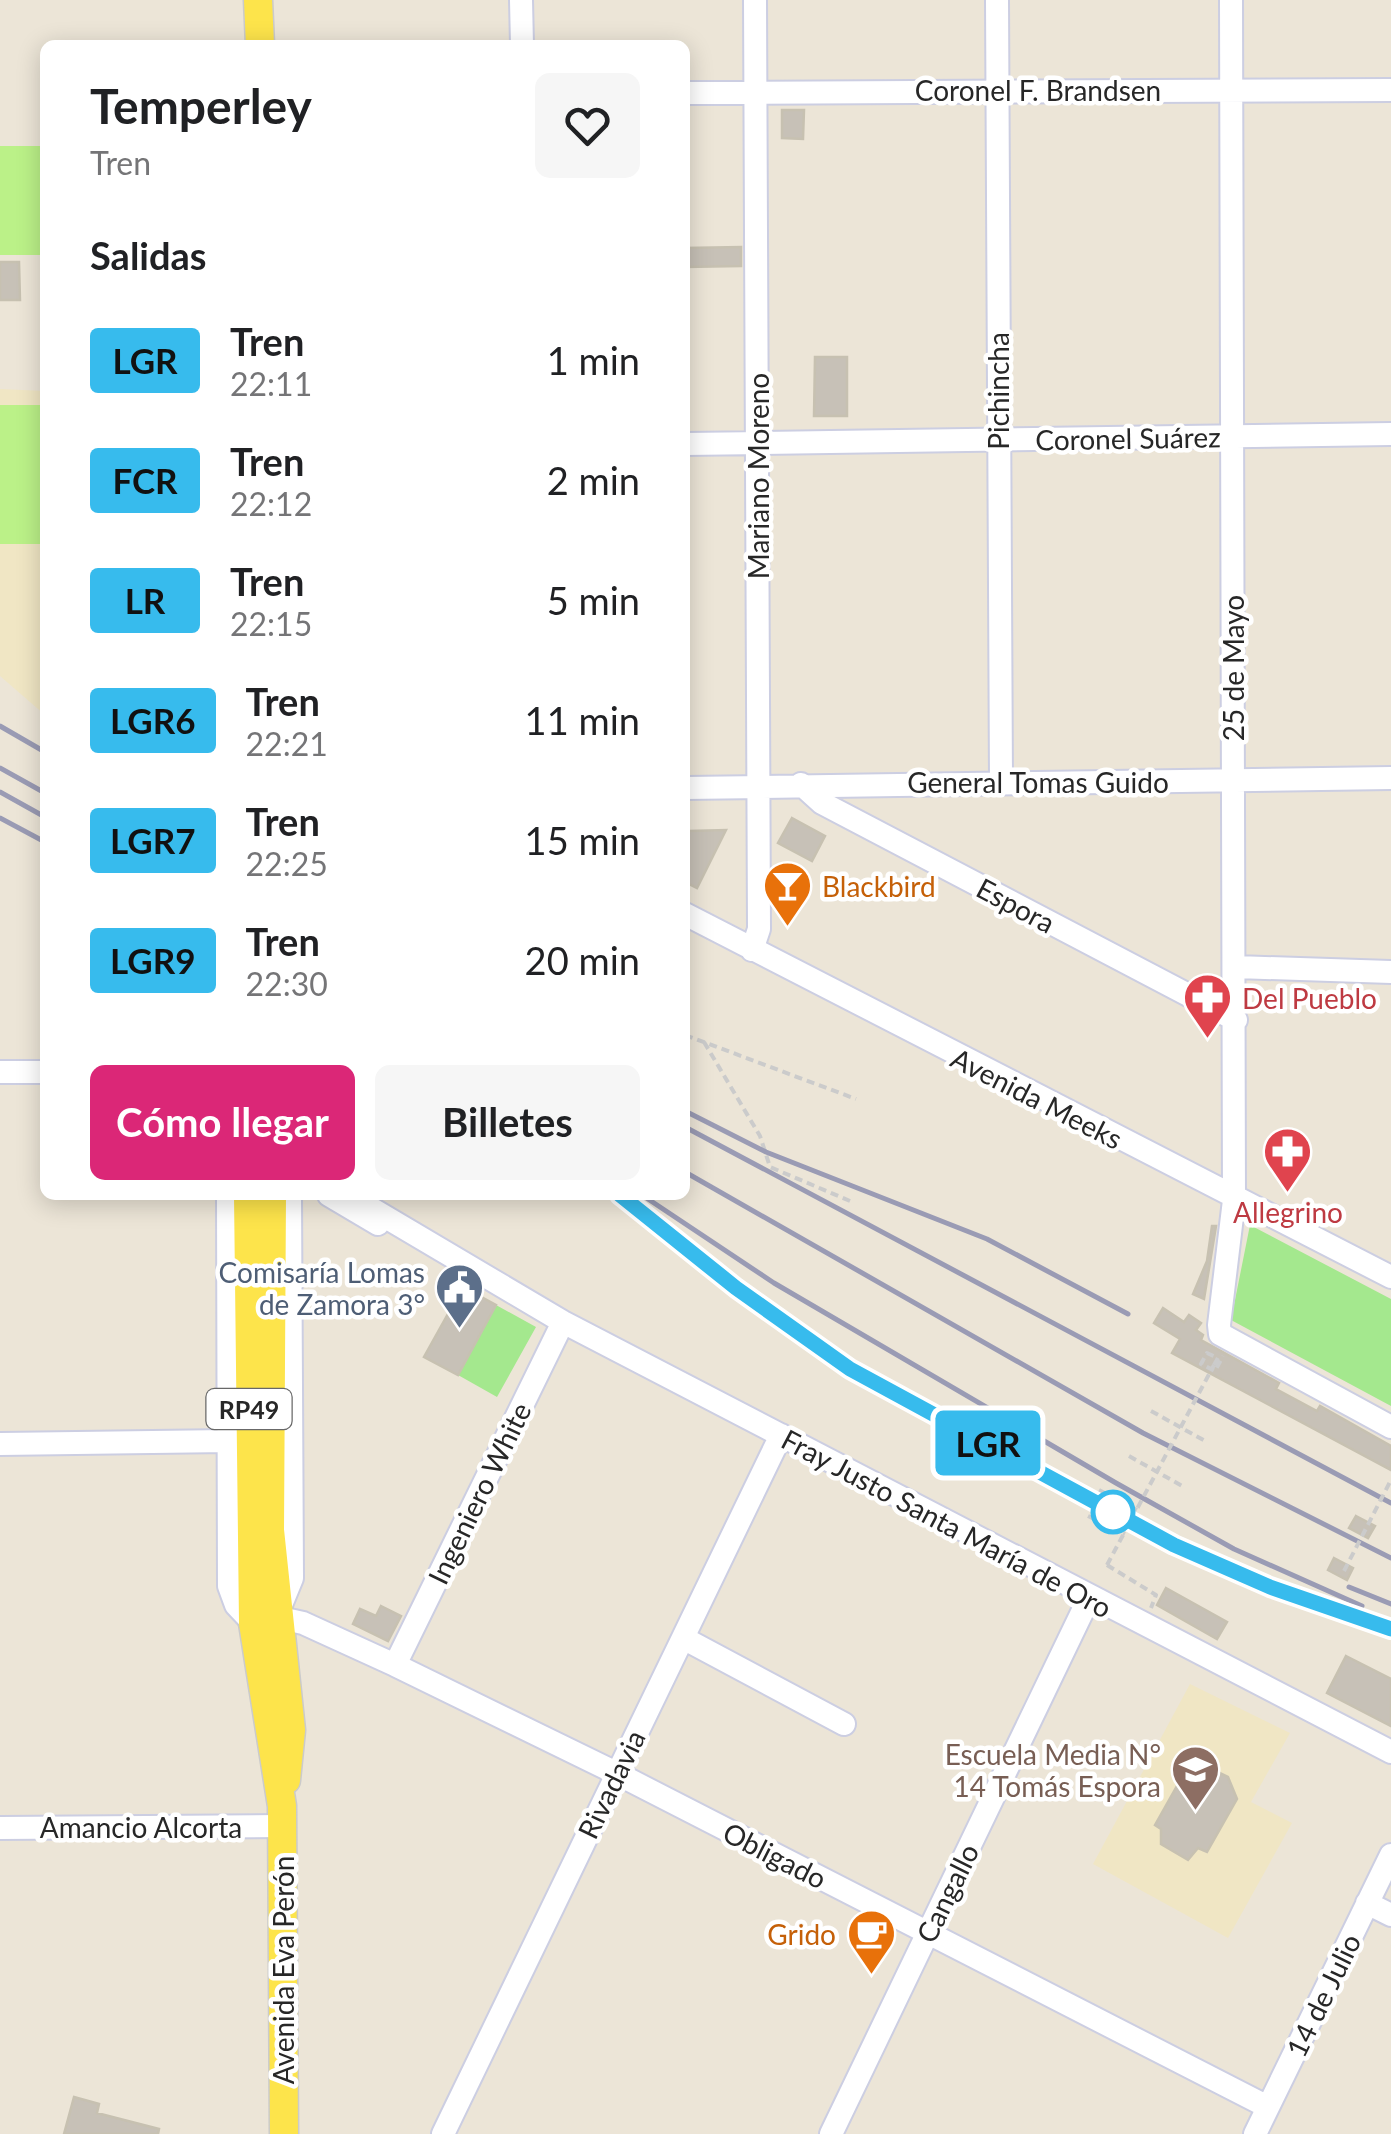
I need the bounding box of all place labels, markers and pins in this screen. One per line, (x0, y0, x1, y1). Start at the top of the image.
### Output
bar icon: Blackbird (761, 860, 813, 928)
place label: Blackbird (822, 869, 936, 903)
pharmacy icon: Del Pueblo (1181, 972, 1233, 1040)
place label: Del Pueblo (1242, 981, 1377, 1015)
pharmacy icon: Allegrino (1262, 1126, 1314, 1194)
place label: Allegrino (1233, 1195, 1343, 1229)
place label: Comisaría Lomas de Zamora 3° (219, 1255, 425, 1321)
public building icon: Comisaría Lomas de Zamora 3° (434, 1262, 486, 1330)
unlabelled marker (1092, 1491, 1134, 1533)
place label: Escuela Media N° 14 Tomás Espora (945, 1737, 1161, 1803)
school or university icon: Escuela Media N° 14 Tomás Espora (1170, 1744, 1222, 1812)
cafe icon: Grido (845, 1908, 897, 1976)
place label: Grido (767, 1917, 836, 1951)

